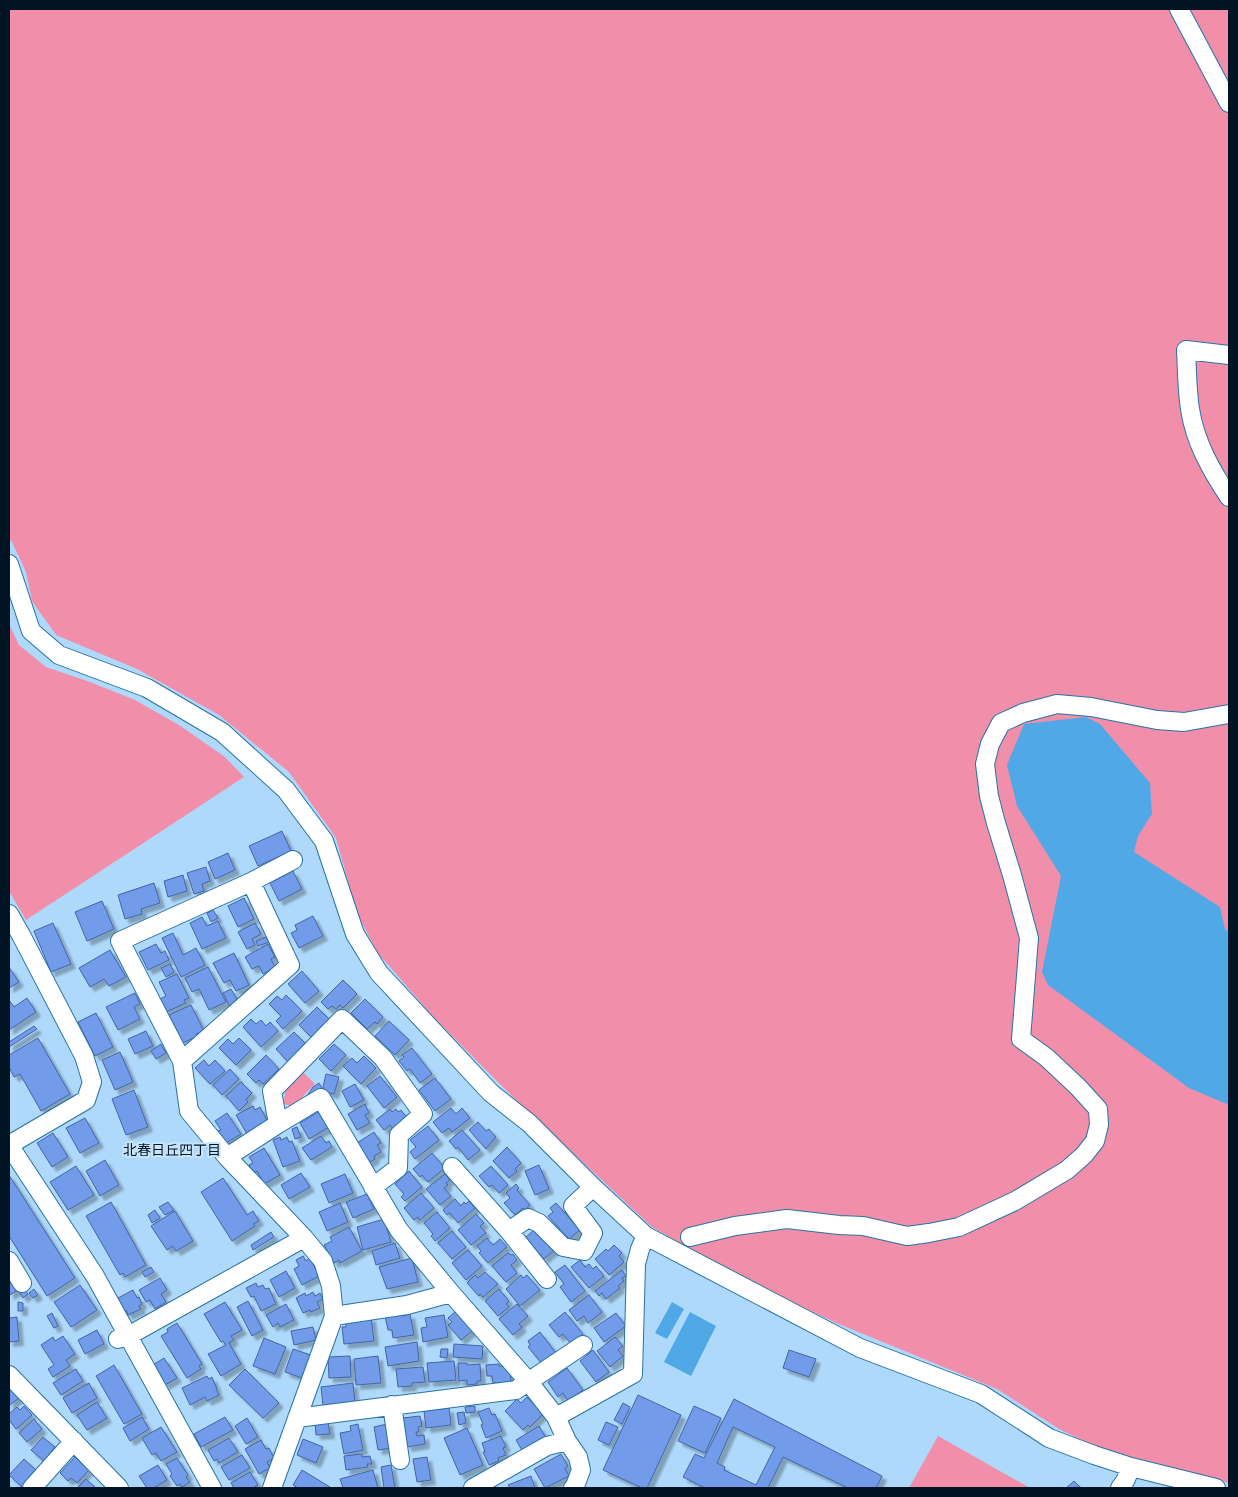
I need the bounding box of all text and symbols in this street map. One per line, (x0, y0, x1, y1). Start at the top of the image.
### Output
district label: 北春日丘四丁目 (123, 1140, 221, 1160)

